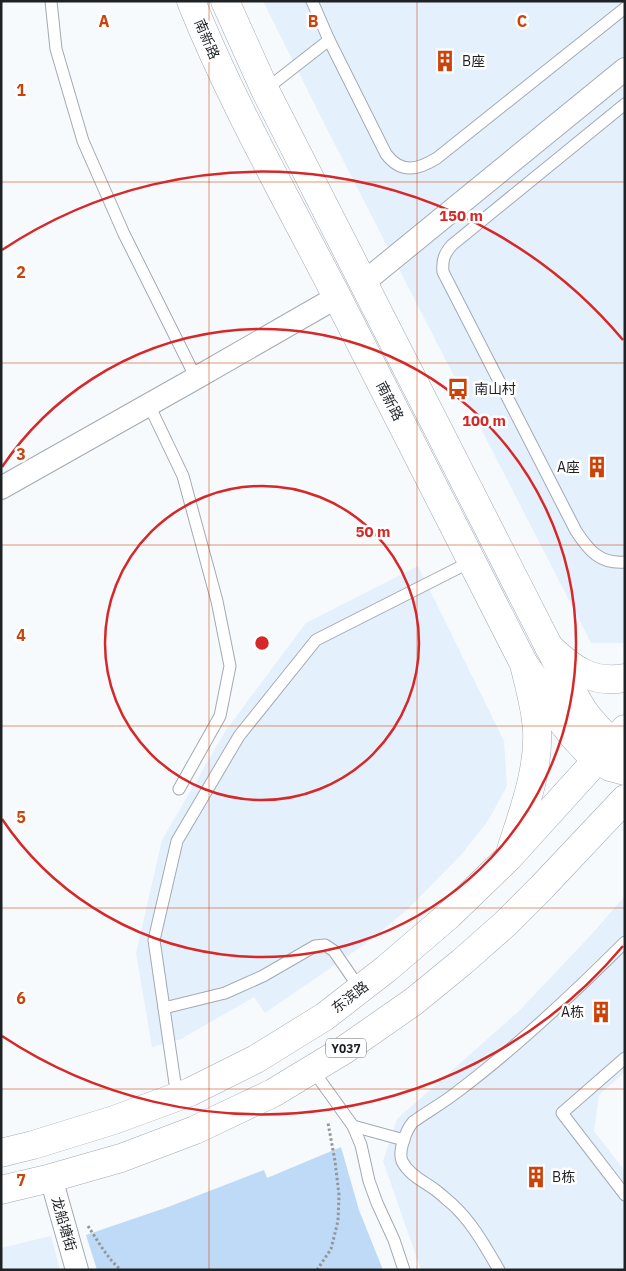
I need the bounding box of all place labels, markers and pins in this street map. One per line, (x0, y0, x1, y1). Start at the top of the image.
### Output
building icon: B座 (432, 48, 458, 74)
place label: B座 (462, 52, 485, 70)
bus stop icon: 南山村 (445, 376, 471, 402)
place label: 南山村 (474, 380, 516, 398)
building icon: A座 (584, 454, 610, 480)
place label: A座 (557, 458, 580, 476)
centre of rings (253, 634, 271, 652)
building icon: A栋 (588, 999, 614, 1025)
place label: A栋 (561, 1003, 584, 1021)
building icon: B栋 (523, 1164, 549, 1190)
place label: B栋 (552, 1168, 575, 1186)

